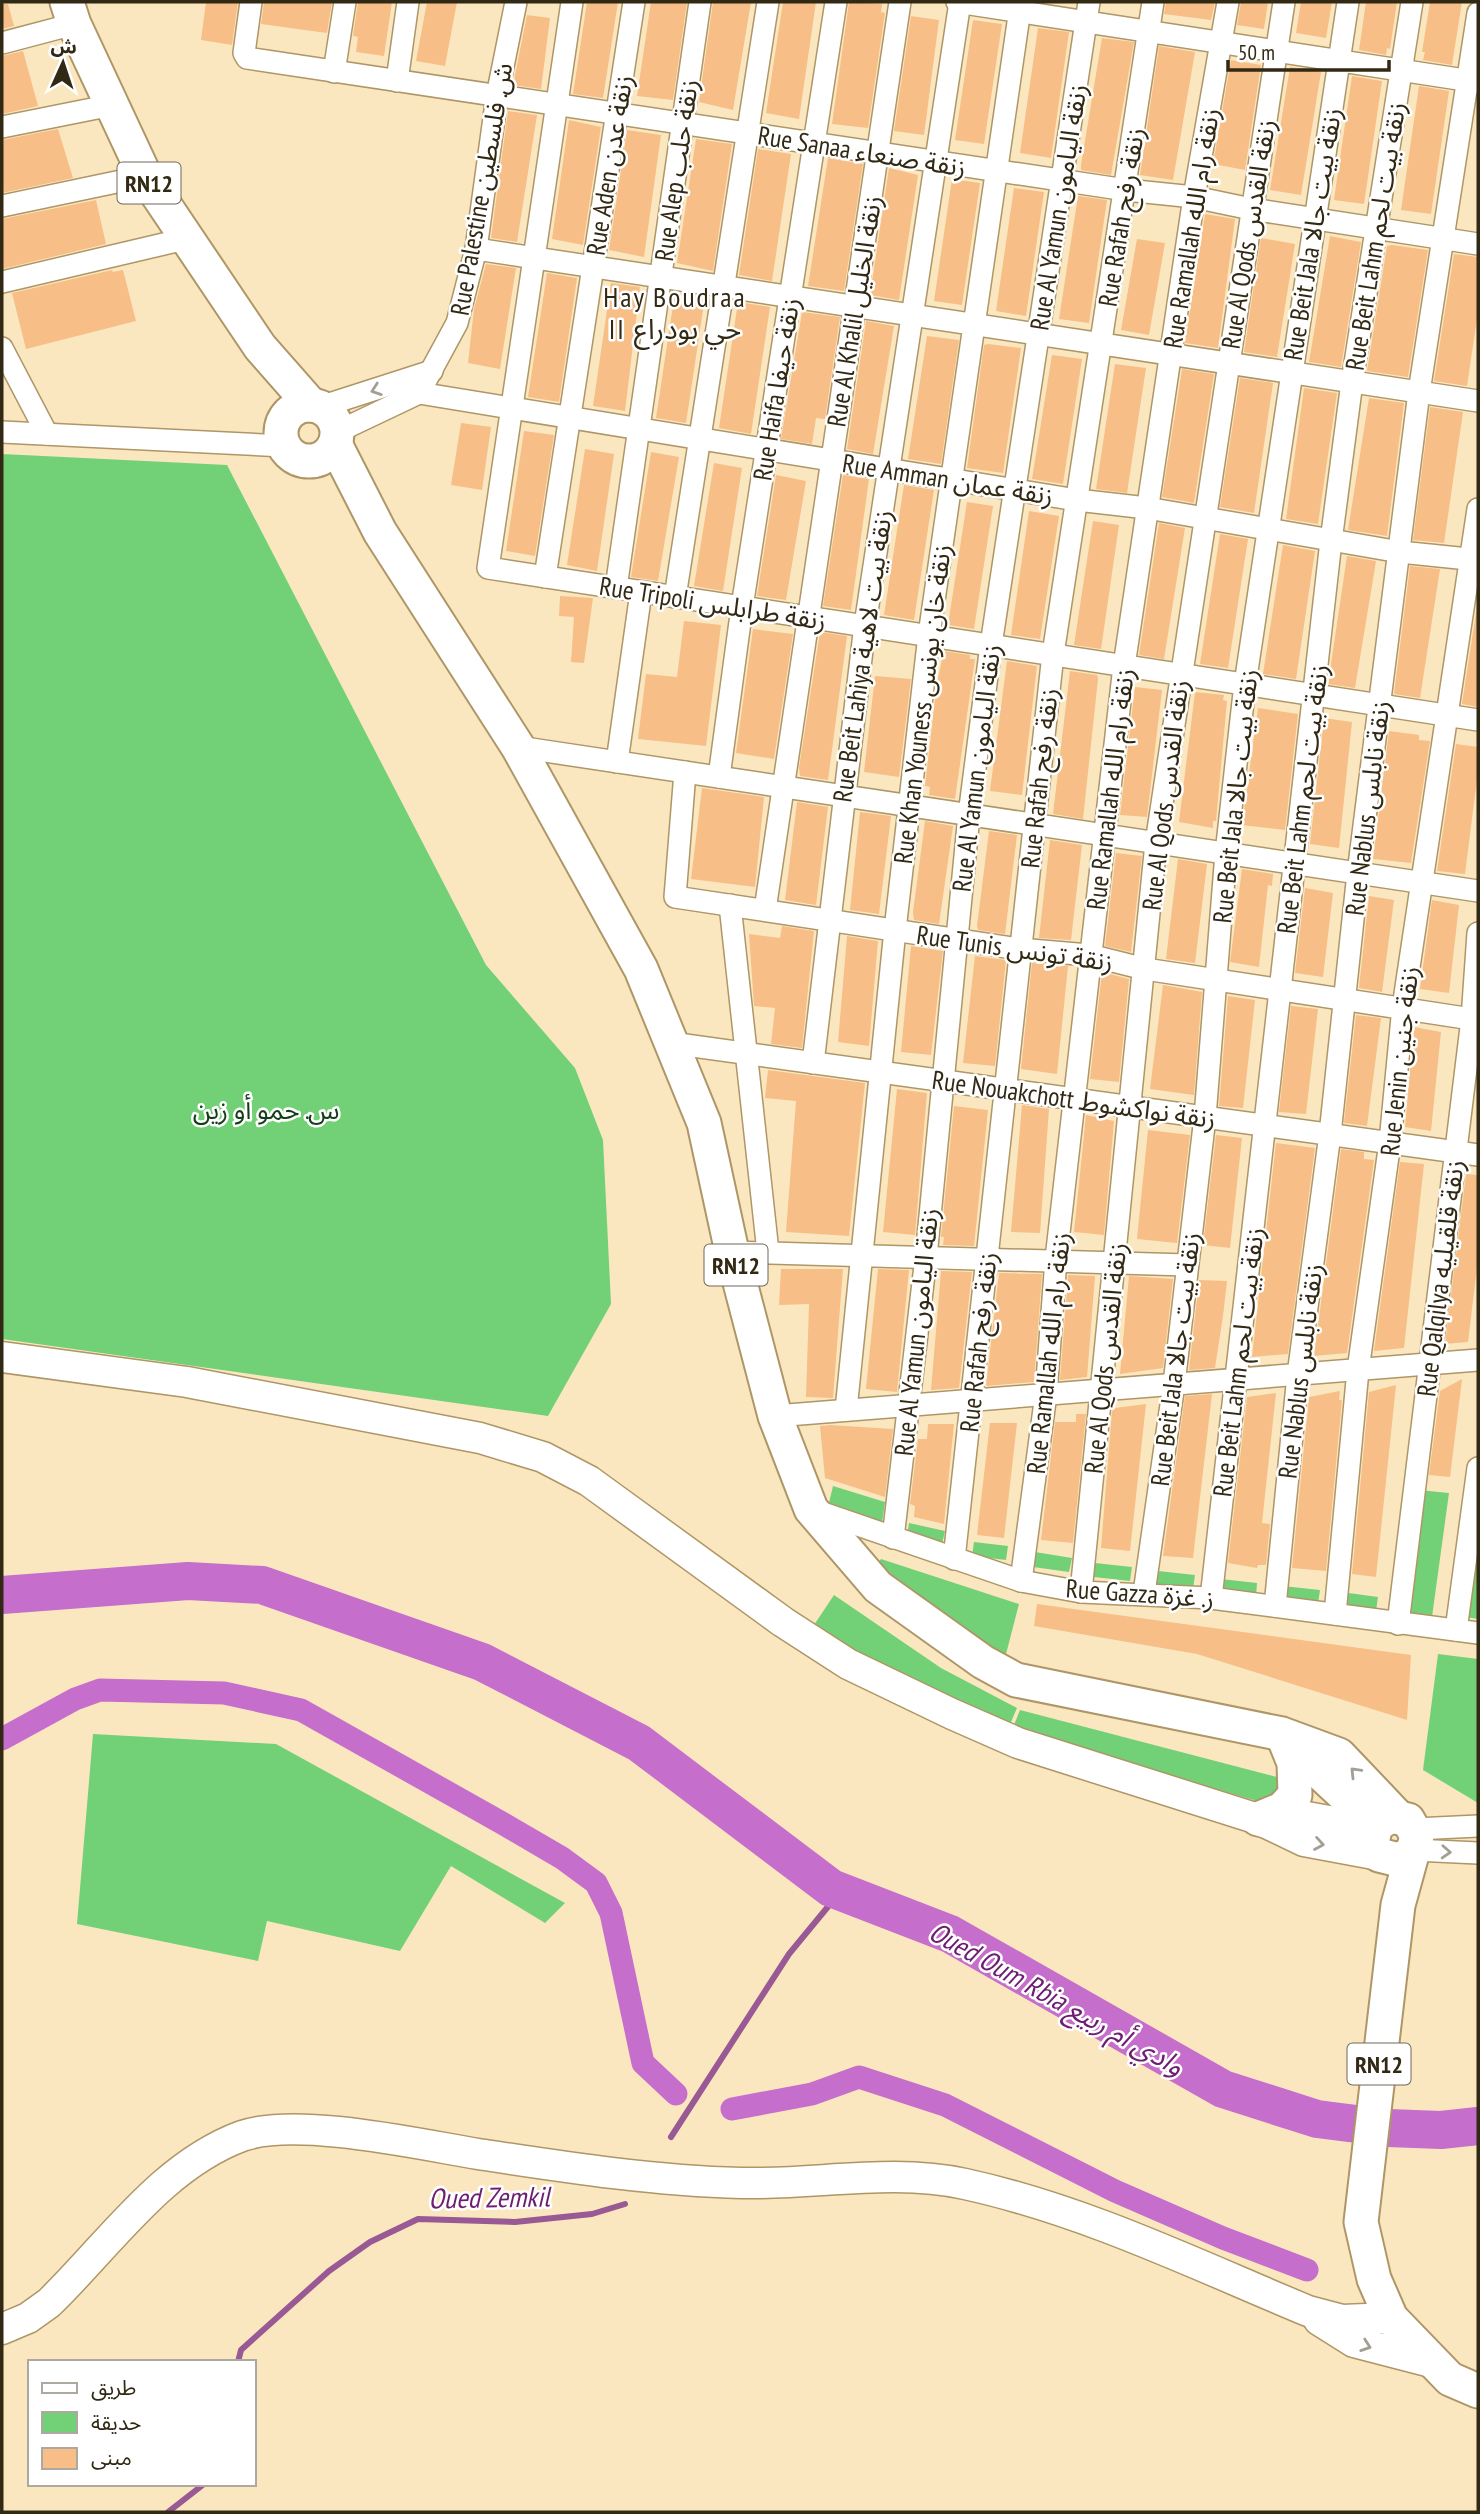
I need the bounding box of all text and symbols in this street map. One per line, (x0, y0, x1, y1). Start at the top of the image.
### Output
north arrow (28, 28, 98, 98)
scale bar (1228, 28, 1389, 72)
text: ش (50, 33, 78, 59)
text: 50 m (1238, 39, 1275, 66)
street label: Rue Palestine ش. فلسطين (443, 60, 519, 318)
street label: Rue Aden زنقة عدن (578, 73, 640, 257)
street label: Rue Alep زنقة حلب (647, 77, 705, 263)
street label: Rue Al Yamun زنقة اليامون (1022, 81, 1094, 333)
street label: Rue Beit Lahm زنقة بيت لحم (1337, 99, 1416, 373)
street label: Rue Ramallah زنقة رام الله (1156, 105, 1230, 351)
street label: Rue Beit Jala زنقة بيت جالا (1276, 105, 1348, 363)
street label: Rue Al Qods زنقة القدس (1214, 117, 1282, 351)
street label: Rue Sanaa زنقة صنعاء (756, 118, 968, 184)
street label: Rue Rafah زنقة رفح (1091, 125, 1155, 310)
road number: RN12 (118, 162, 180, 204)
street label: Rue Al Khalil زنقة الخليل (819, 193, 889, 429)
district label: Hay Boudraa II حي بودراع (603, 278, 747, 350)
street label: Rue Haifa زنقة حيفا (745, 295, 807, 483)
one-way arrow (371, 382, 383, 396)
street label: Rue Amman زنقة عمان (840, 446, 1056, 512)
street label: Rue Beit Lahiya زنقة بيت لاهية (825, 508, 899, 804)
street label: Rue Khan Youness زنقة خان يونس (886, 542, 958, 866)
street label: Rue Tripoli زنقة طرابلس (597, 569, 829, 637)
street label: Rue Al Yamun زنقة اليامون (944, 642, 1008, 894)
street label: Rue Beit Lahm زنقة بيت لحم (1269, 662, 1339, 936)
street label: Rue Ramallah زنقة رام الله (1079, 666, 1145, 912)
street label: Rue Beit Jala زنقة بيت جالا (1205, 667, 1265, 925)
street label: Rue Al Qods زنقة القدس (1134, 678, 1196, 912)
street label: Rue Rafah زنقة رفح (1013, 686, 1069, 870)
street label: Rue Nablus زنقة نابلس (1337, 699, 1397, 917)
street label: Rue Tunis زنقة تونس (915, 918, 1115, 978)
street label: Rue Jenin زنقة جنين (1373, 964, 1425, 1158)
street label: Rue Nouakchott زنقة نواكشوط (930, 1063, 1218, 1135)
park label: س. حمو أو زين (193, 1093, 339, 1126)
street label: Rue Qalqilya زنقة قلقيليه (1409, 1158, 1471, 1398)
street label: Rue Al Yamun زنقة اليامون (887, 1206, 945, 1458)
street label: Rue Beit Lahm زنقة بيت لحم (1205, 1225, 1275, 1499)
street label: Rue Ramallah زنقة رام الله (1019, 1230, 1081, 1476)
street label: Rue Beit Jala زنقة بيت جالا (1143, 1230, 1207, 1488)
street label: Rue Al Qods زنقة القدس (1076, 1241, 1134, 1475)
road number: RN12 (704, 1245, 768, 1286)
street label: Rue Rafah زنقة رفح (952, 1250, 1008, 1434)
street label: Rue Nablus زنقة نابلس (1270, 1262, 1330, 1480)
street label: Rue Gazza ز. غزة (1065, 1571, 1215, 1615)
one-way arrow (1351, 1767, 1364, 1780)
one-way arrow (1313, 1836, 1325, 1851)
one-way arrow (1441, 1844, 1452, 1859)
water label: Oued Oum Rbia وادي أم ربيع (921, 1913, 1191, 2088)
road number: RN12 (1348, 2043, 1410, 2084)
water label: Oued Zemkil (428, 2177, 552, 2217)
one-way arrow (1359, 2338, 1372, 2352)
legend (28, 2360, 256, 2486)
text: طريق (91, 2374, 136, 2401)
text: حديقة (91, 2409, 141, 2436)
text: مبنى (91, 2444, 132, 2471)

